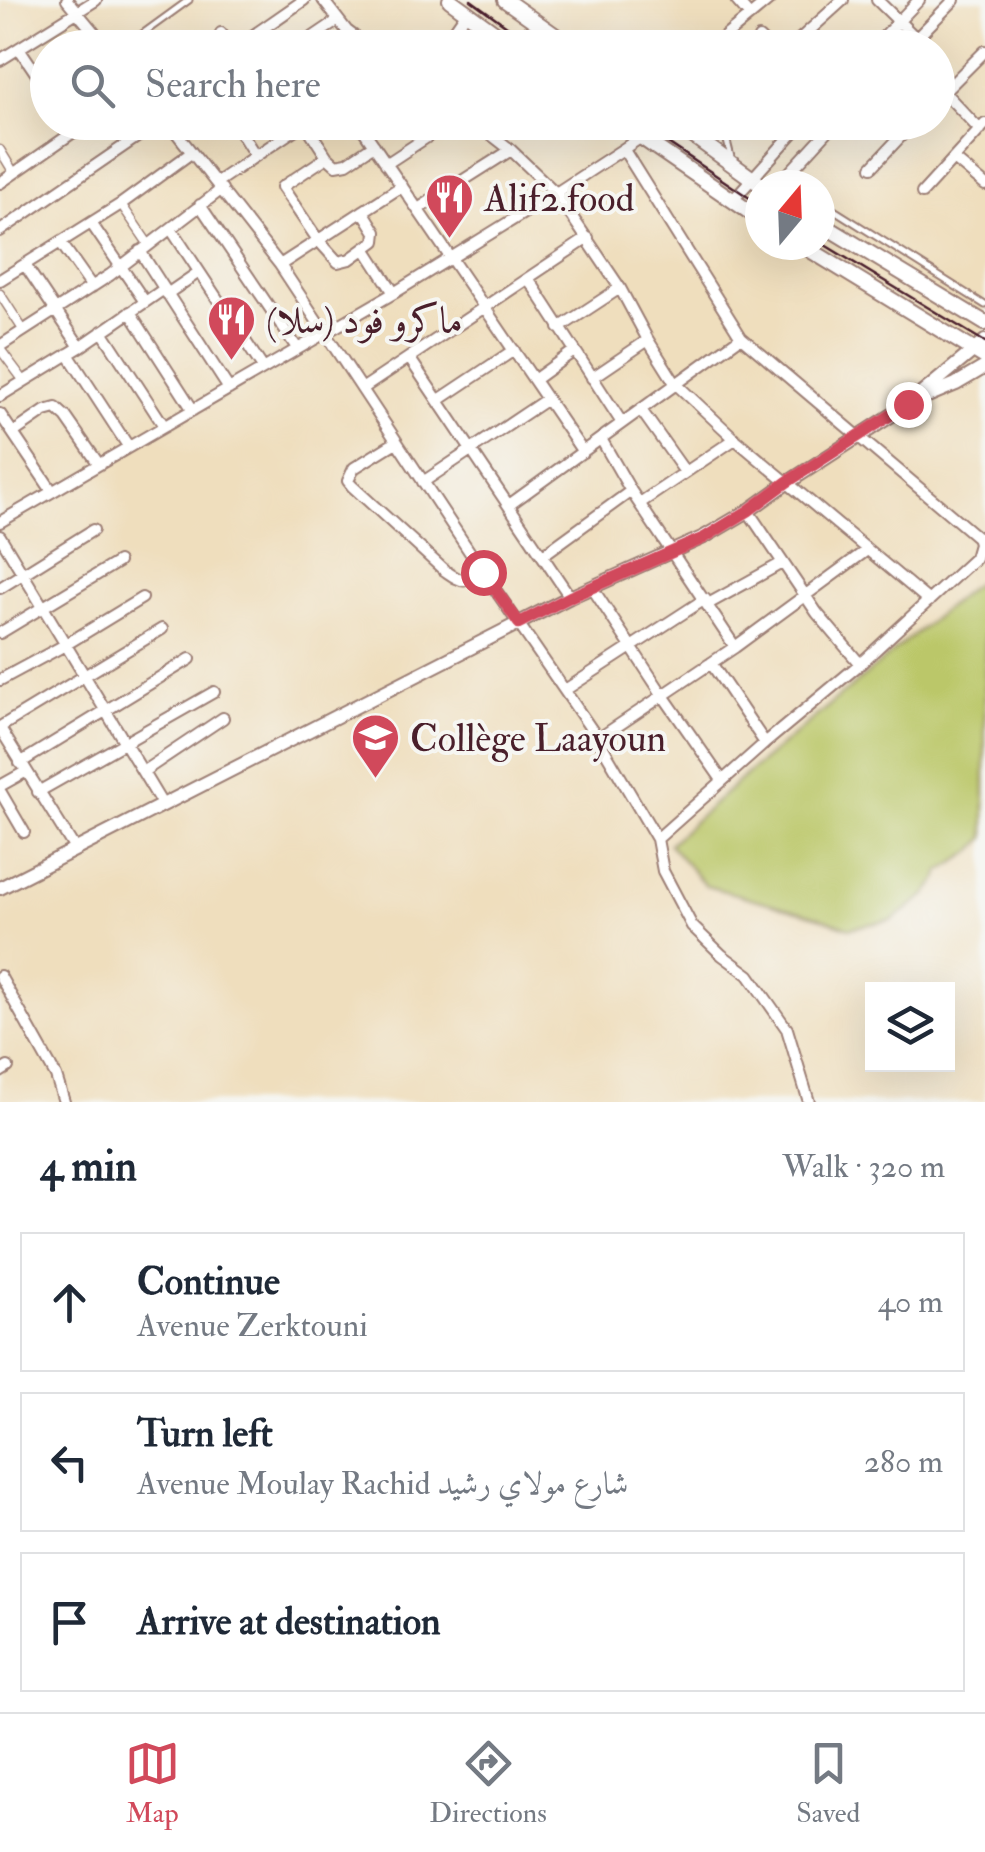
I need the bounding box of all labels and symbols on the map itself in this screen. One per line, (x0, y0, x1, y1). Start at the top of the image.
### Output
north arrow (745, 170, 835, 260)
restaurant icon: Alif2.food (423, 172, 475, 240)
place label: Alif2.food (483, 175, 635, 223)
restaurant icon: ماكرو فود (سلا) (205, 294, 257, 362)
place label: ماكرو فود (سلا) (266, 297, 463, 345)
route end (886, 382, 932, 428)
route start (461, 550, 507, 596)
school or university icon: Collège Laayoun (349, 712, 401, 780)
place label: Collège Laayoun (410, 715, 666, 763)

